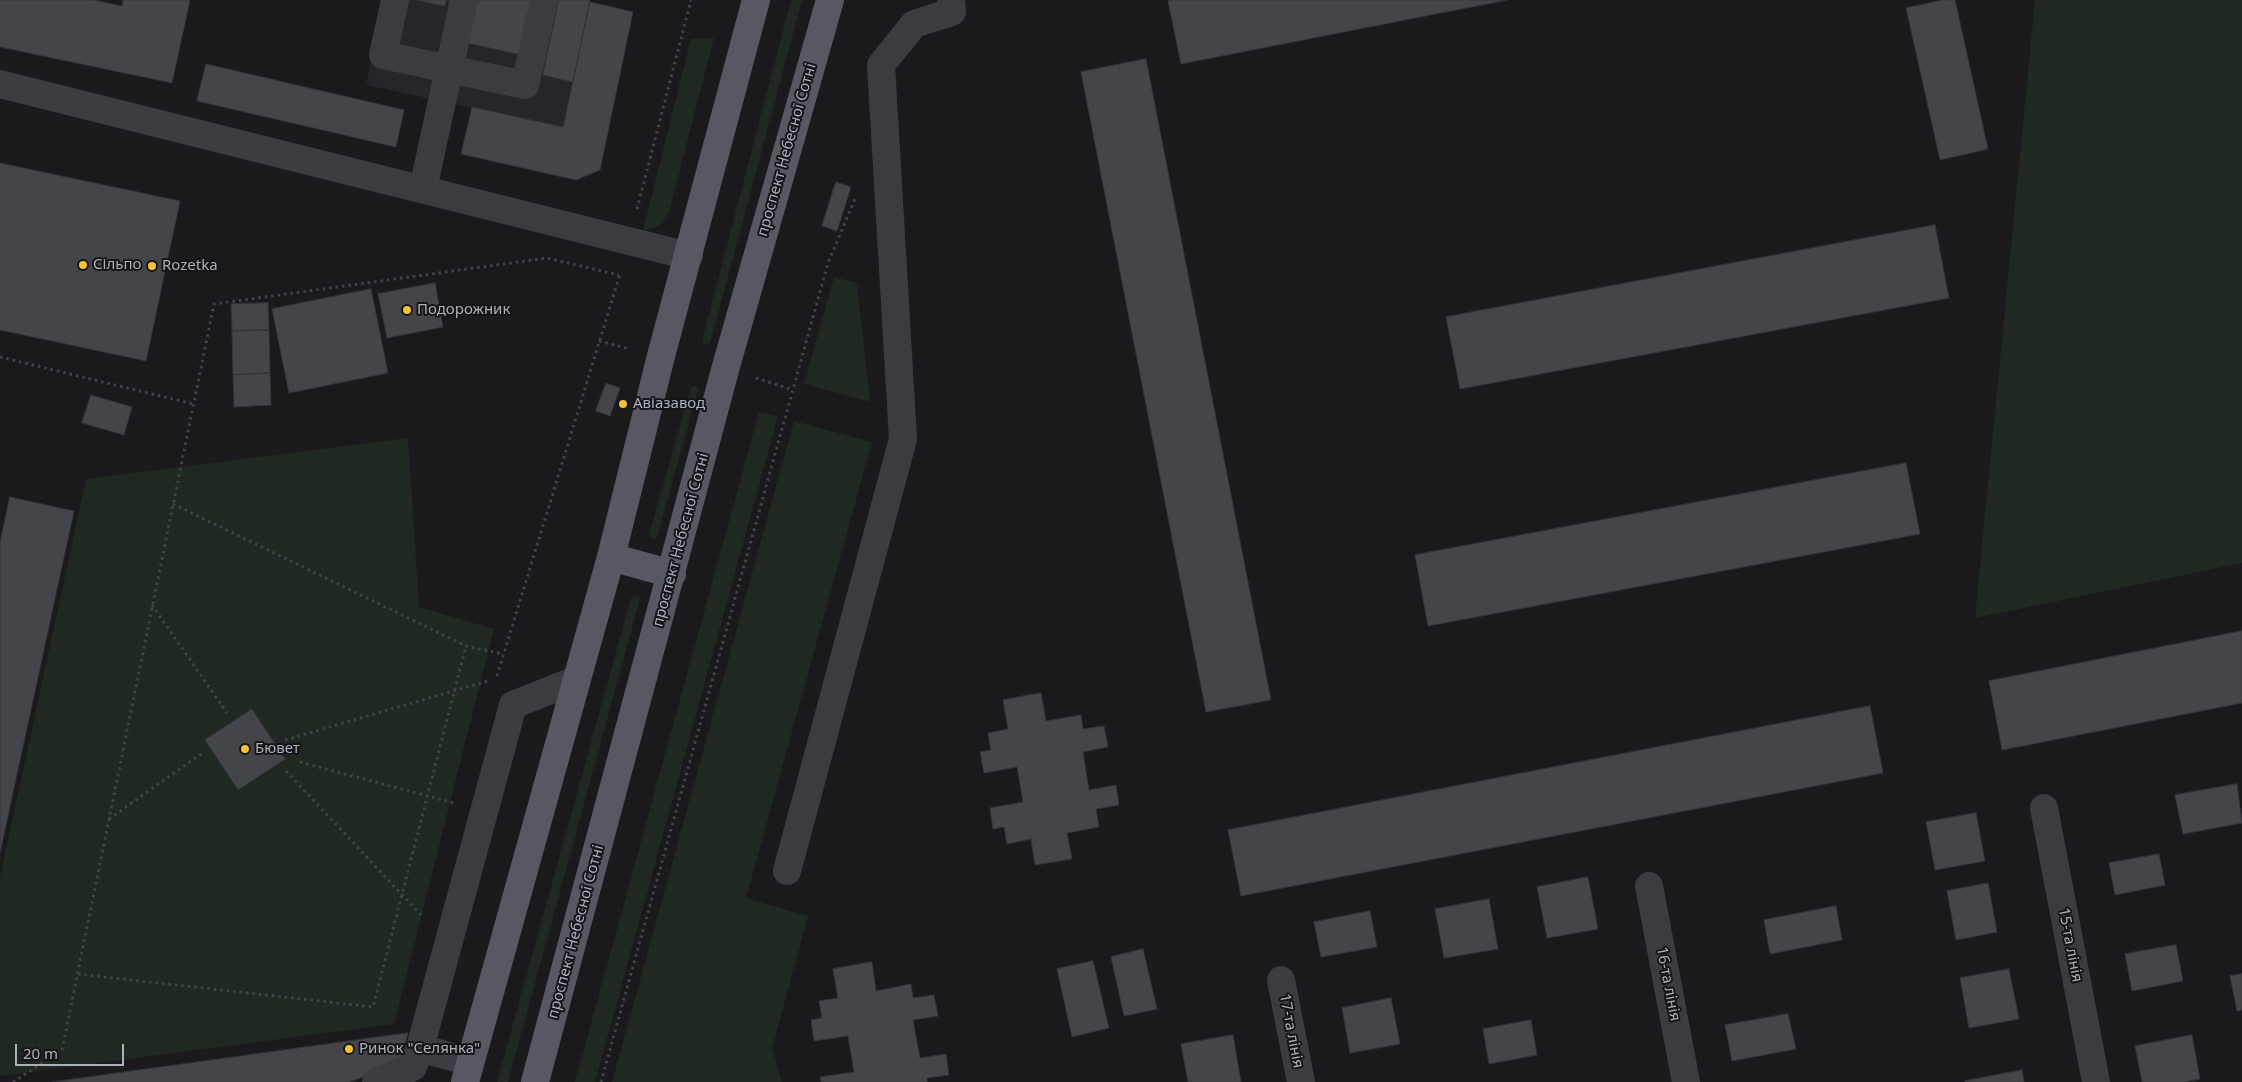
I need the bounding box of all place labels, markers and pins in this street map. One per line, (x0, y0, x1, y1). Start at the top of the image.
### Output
place label: Сільпо (93, 256, 141, 274)
place label: Rozetka (162, 257, 218, 275)
marker: Сільпо (77, 259, 89, 271)
marker: Rozetka (146, 260, 158, 272)
place label: Подорожник (417, 301, 510, 319)
marker: Подорожник (401, 304, 413, 316)
place label: Авіазавод (633, 395, 705, 413)
marker: Авіазавод (617, 398, 629, 410)
place label: Бювет (255, 740, 300, 758)
marker: Бювет (239, 743, 251, 755)
place label: Ринок "Селянка" (359, 1040, 480, 1058)
marker: Ринок "Селянка" (343, 1043, 355, 1055)

